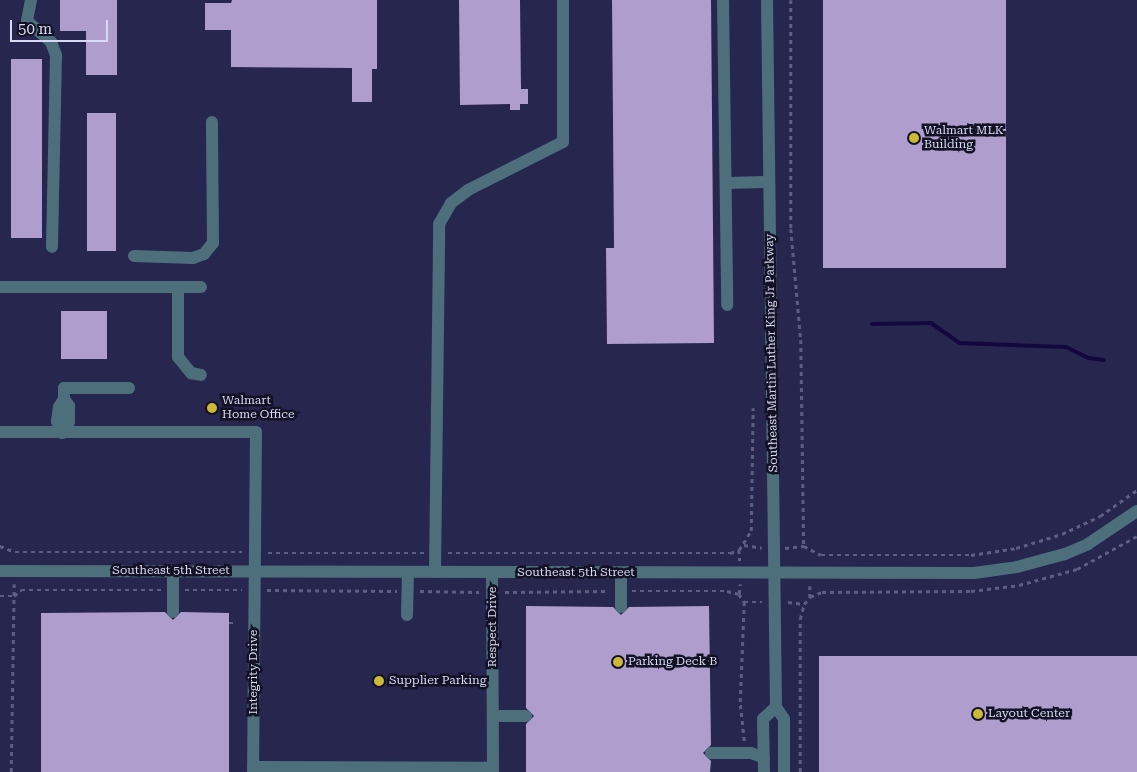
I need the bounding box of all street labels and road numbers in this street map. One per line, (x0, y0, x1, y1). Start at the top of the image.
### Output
street label: Southeast Martin Luther King Jr Parkway (763, 234, 781, 472)
street label: Southeast 5th Street (112, 564, 230, 578)
street label: Southeast 5th Street (517, 566, 635, 580)
street label: Respect Drive (486, 587, 500, 667)
street label: Integrity Drive (247, 630, 261, 714)

